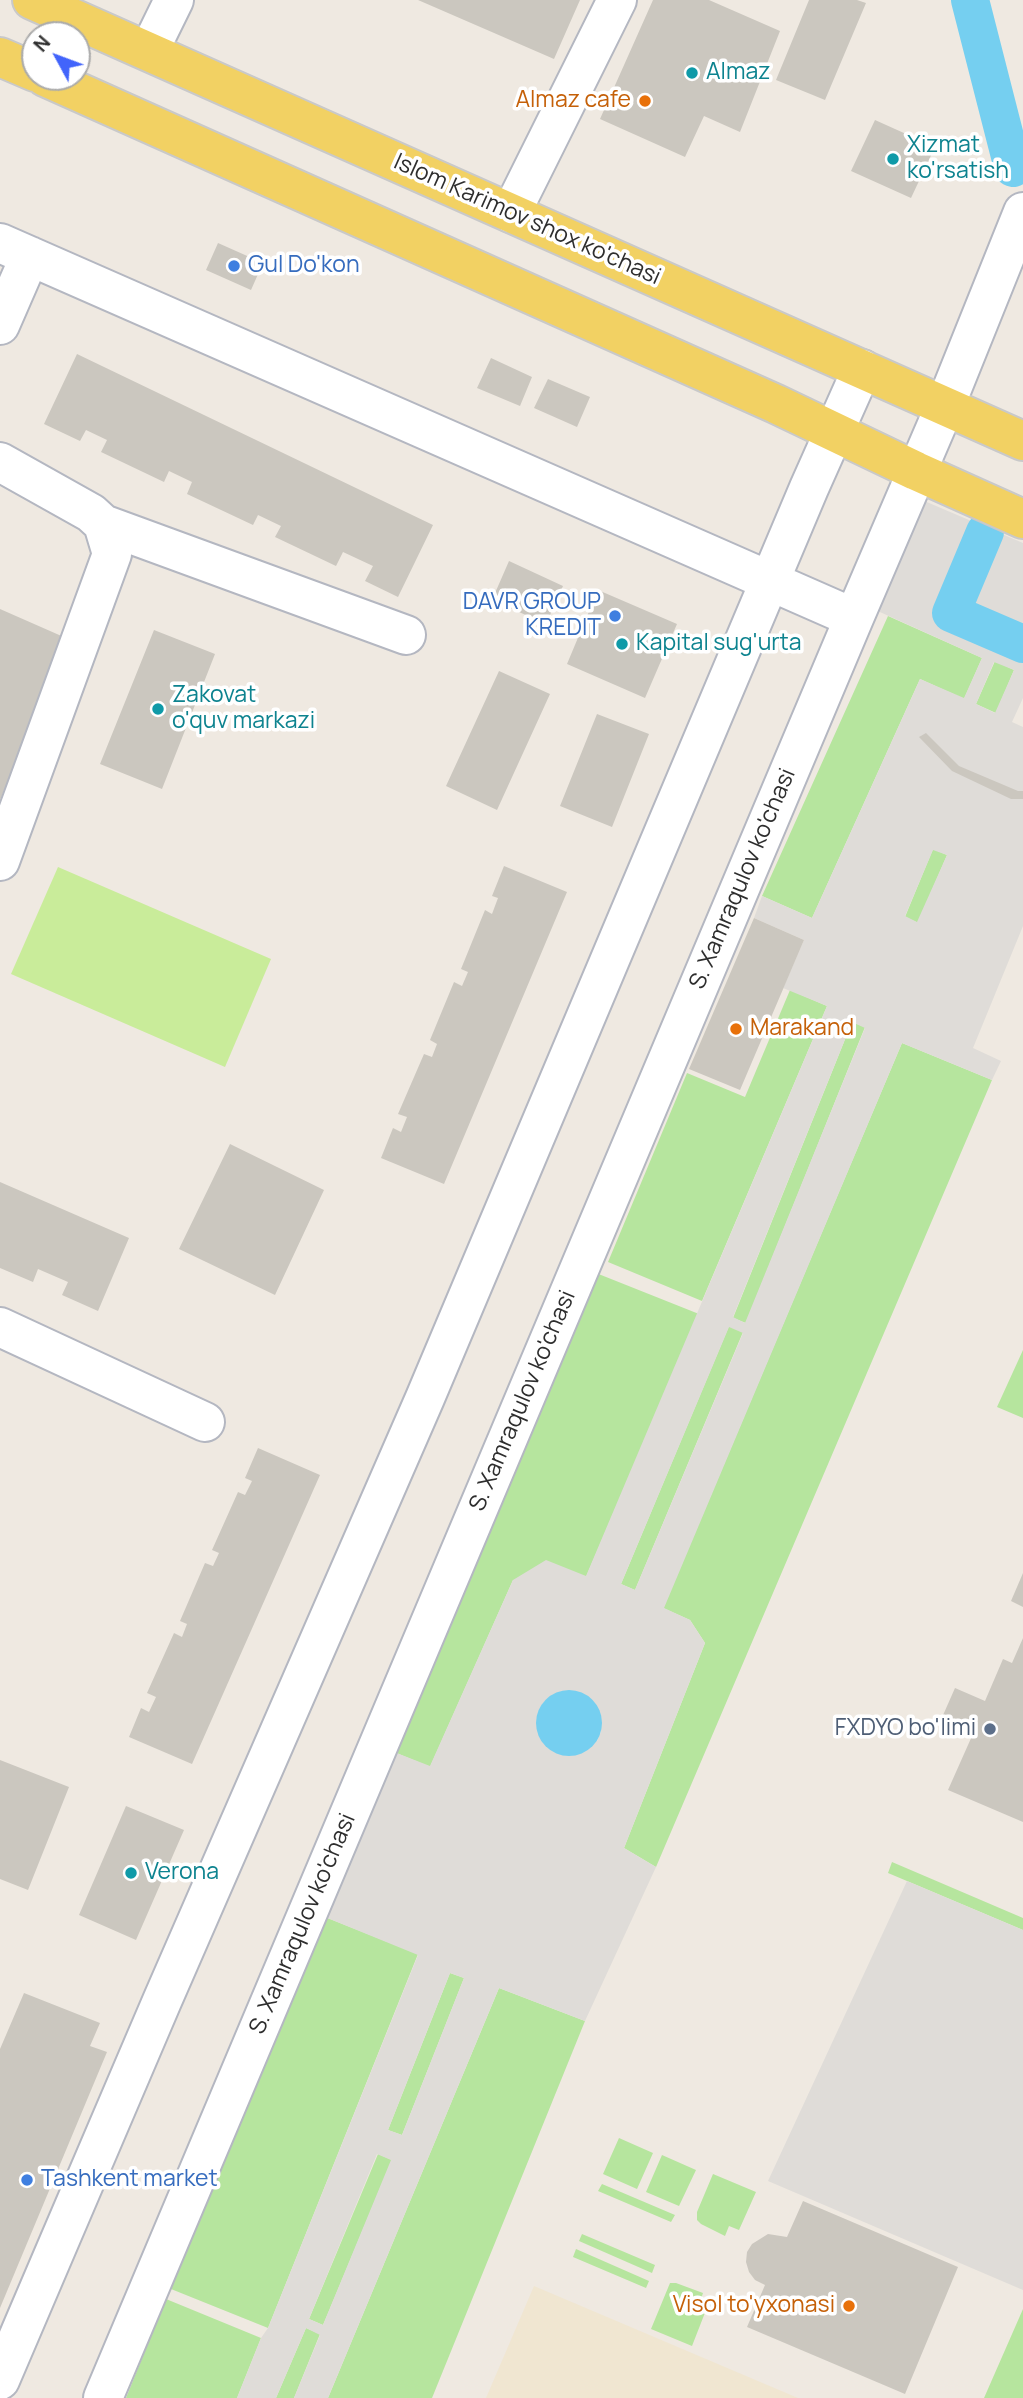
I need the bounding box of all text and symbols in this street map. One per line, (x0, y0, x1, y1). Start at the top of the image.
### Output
north arrow (21, 21, 91, 91)
text: N (27, 30, 56, 57)
place label: Almaz (706, 59, 770, 87)
marker: Almaz (684, 65, 700, 81)
place label: Almaz cafe (515, 87, 631, 115)
marker: Almaz cafe (637, 93, 653, 109)
place label: Xizmat ko'rsatish (907, 132, 1009, 186)
street label: Islom Karimov shox ko'chasi (389, 149, 665, 291)
marker: Xizmat ko'rsatish (885, 151, 901, 167)
place label: Gul Do'kon (248, 252, 360, 280)
marker: Gul Do'kon (226, 258, 242, 274)
place label: DAVR GROUP KREDIT (463, 589, 601, 643)
marker: DAVR GROUP KREDIT (607, 608, 623, 624)
place label: Kapital sug'urta (636, 630, 802, 658)
marker: Kapital sug'urta (614, 636, 630, 652)
place label: Zakovat o'quv markazi (172, 682, 315, 736)
marker: Zakovat o'quv markazi (150, 701, 166, 717)
street label: S. Xamraqulov ko'chasi (684, 765, 802, 993)
place label: Marakand (750, 1015, 854, 1043)
marker: Marakand (728, 1021, 744, 1037)
street label: S. Xamraqulov ko'chasi (464, 1287, 582, 1515)
place label: FXDYO bo'limi (835, 1715, 976, 1743)
marker: FXDYO bo'limi (982, 1721, 998, 1737)
street label: S. Xamraqulov ko'chasi (244, 1810, 362, 2038)
place label: Verona (145, 1859, 219, 1887)
marker: Verona (123, 1865, 139, 1881)
place label: Tashkent market (41, 2166, 218, 2194)
marker: Tashkent market (19, 2172, 35, 2188)
place label: Visol to'yxonasi (673, 2292, 835, 2320)
marker: Visol to'yxonasi (841, 2298, 857, 2314)

